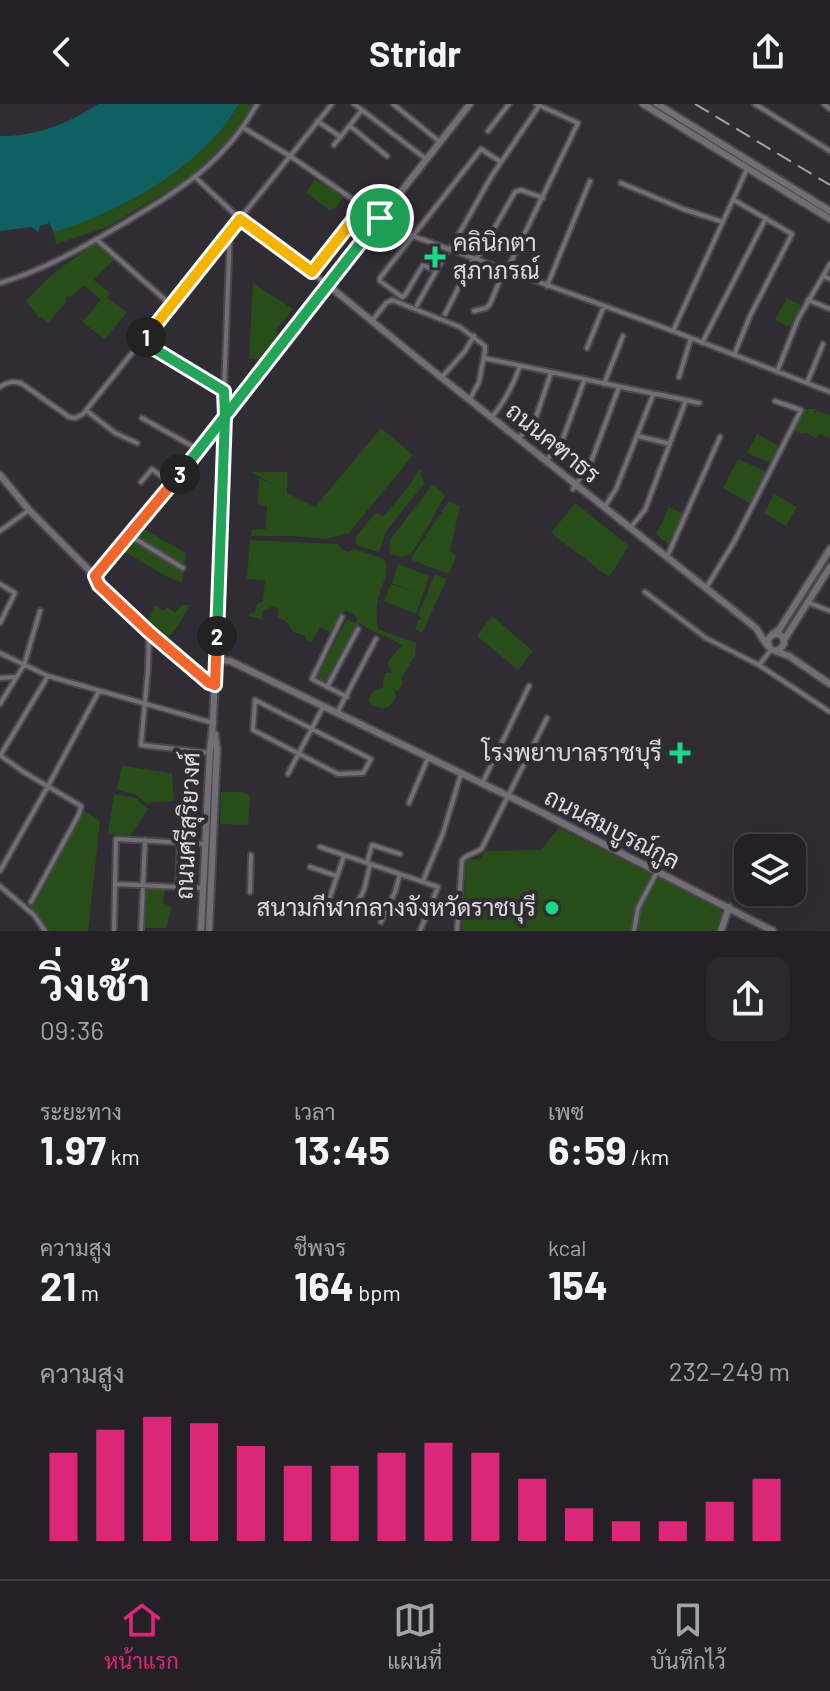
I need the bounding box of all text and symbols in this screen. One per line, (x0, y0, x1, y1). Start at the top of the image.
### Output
icon: back (40, 30, 84, 74)
icon: share (746, 30, 790, 74)
text: Stridr (369, 31, 461, 74)
pin (346, 184, 414, 252)
icon: arrive (358, 196, 402, 240)
place label: คลินิกตา สุภาภรณ์ (453, 227, 540, 287)
marker: คลินิกตา สุภาภรณ์ (424, 246, 446, 268)
pin: 1 (126, 317, 166, 357)
text: 1 (142, 324, 150, 350)
street label: ถนนคฑาธร (501, 395, 607, 488)
pin: 3 (160, 454, 200, 494)
text: 3 (174, 461, 186, 487)
pin: 2 (197, 616, 237, 656)
text: 2 (211, 623, 223, 649)
place label: โรงพยาบาลราชบุรี (480, 737, 662, 769)
marker: โรงพยาบาลราชบุรี (669, 742, 691, 764)
street label: ถนนศรีสุริยวงศ์ (168, 752, 208, 900)
street label: ถนนสมบูรณ์กูล (538, 781, 685, 878)
map controls (734, 834, 806, 906)
button: layers (734, 834, 806, 906)
place label: สนามกีฬากลางจังหวัดราชบุรี (256, 892, 536, 924)
marker: สนามกีฬากลางจังหวัดราชบุรี (543, 899, 561, 917)
text: วิ่งเช้า (40, 957, 150, 1010)
button: share (706, 957, 790, 1041)
text: 09:36 (40, 1014, 104, 1045)
text: ระยะทาง (40, 1098, 122, 1124)
text: เวลา (294, 1098, 336, 1124)
text: เพซ (548, 1098, 584, 1124)
text: 1.97 (40, 1125, 106, 1173)
text: 13:45 (294, 1125, 390, 1173)
text: 6:59 (548, 1125, 627, 1173)
text: km (106, 1143, 140, 1169)
text: /km (627, 1143, 669, 1169)
text: ความสูง (40, 1234, 111, 1260)
text: ชีพจร (294, 1234, 346, 1260)
text: kcal (548, 1234, 586, 1260)
text: 154 (548, 1260, 608, 1308)
text: 21 (40, 1261, 76, 1309)
text: 164 (294, 1261, 354, 1309)
text: m (76, 1279, 99, 1305)
text: bpm (354, 1279, 401, 1305)
text: 232–249 m (669, 1355, 790, 1386)
text: ความสูง (40, 1357, 124, 1388)
tab: หน้าแรก (104, 1598, 179, 1674)
tab: แผนที่ (387, 1598, 442, 1674)
tab: บันทึกไว้ (651, 1598, 726, 1674)

